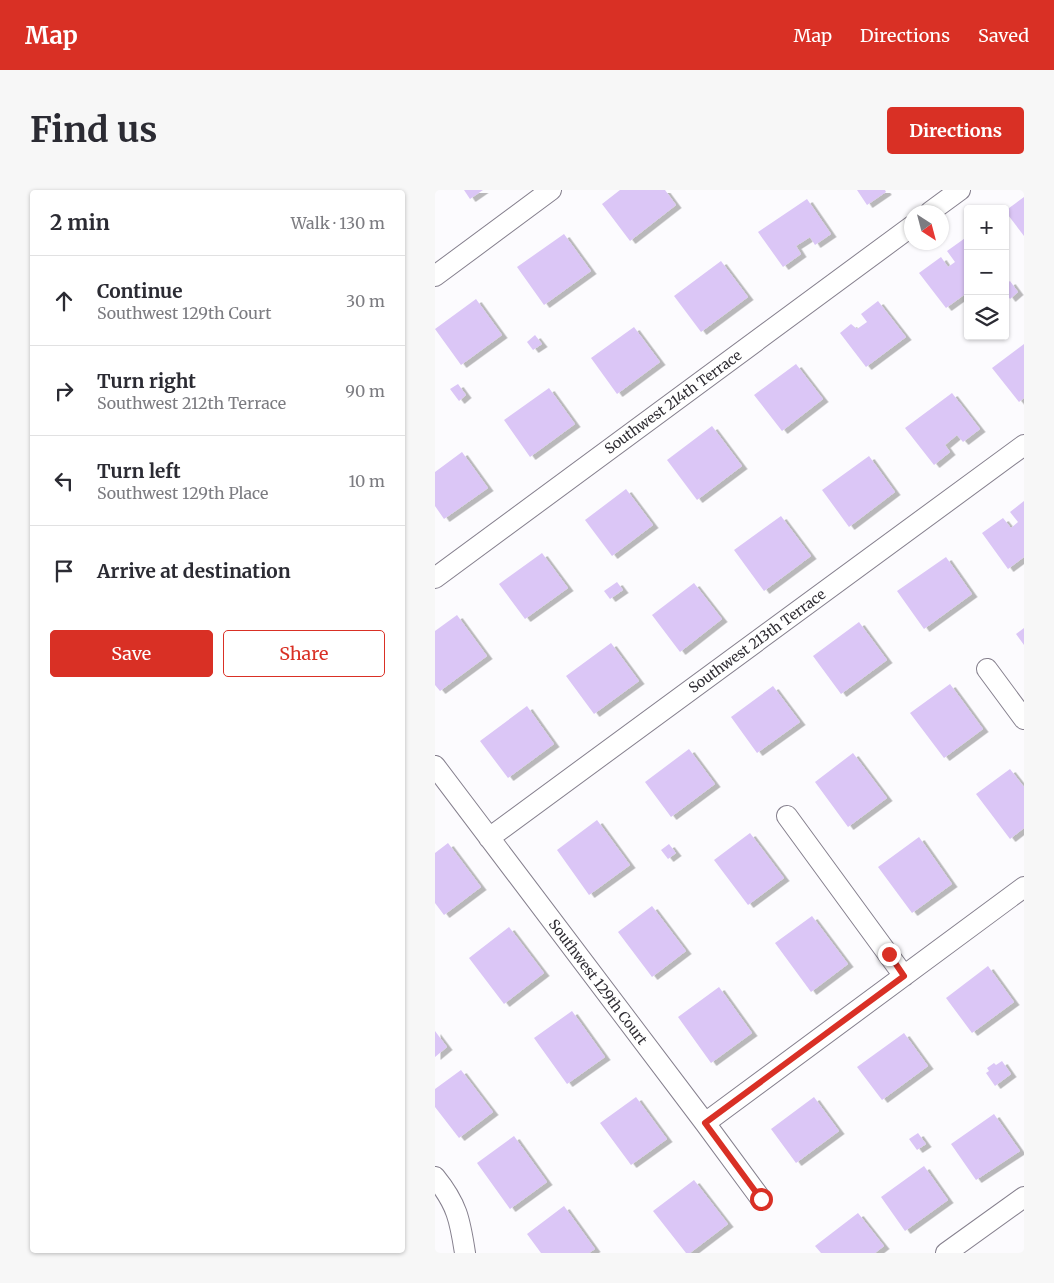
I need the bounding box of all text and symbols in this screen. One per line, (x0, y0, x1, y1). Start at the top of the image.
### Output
text: Map (25, 20, 78, 51)
text: Map (794, 24, 832, 47)
text: Directions (860, 24, 950, 47)
text: Saved (978, 24, 1029, 47)
button: Directions (887, 107, 1024, 154)
text: Find us (30, 108, 157, 152)
north arrow (904, 205, 949, 250)
map controls (964, 205, 1009, 340)
button: + (964, 205, 1009, 250)
text: 2 min (50, 209, 110, 236)
text: Walk · 130 m (291, 213, 385, 233)
button: − (964, 250, 1009, 295)
text: Continue (97, 279, 183, 303)
icon: ahead (50, 287, 78, 315)
text: 30 m (346, 291, 385, 311)
button: layers (964, 295, 1009, 340)
text: Southwest 129th Court (97, 303, 271, 323)
street label: Southwest 214th Terrace (601, 346, 745, 458)
text: Turn right (97, 369, 196, 393)
icon: right (50, 377, 78, 405)
text: 90 m (345, 381, 385, 401)
text: Southwest 212th Terrace (97, 393, 286, 413)
text: Turn left (97, 459, 181, 483)
icon: left (50, 467, 78, 495)
text: 10 m (348, 471, 385, 491)
text: Southwest 129th Place (97, 483, 268, 503)
icon: arrive (50, 557, 78, 585)
text: Arrive at destination (97, 559, 291, 583)
street label: Southwest 213th Terrace (685, 585, 829, 697)
button: Save (50, 630, 213, 677)
button: Share (223, 630, 385, 677)
street label: Southwest 129th Court (545, 916, 651, 1049)
route end (878, 943, 901, 966)
route start (750, 1188, 773, 1211)

